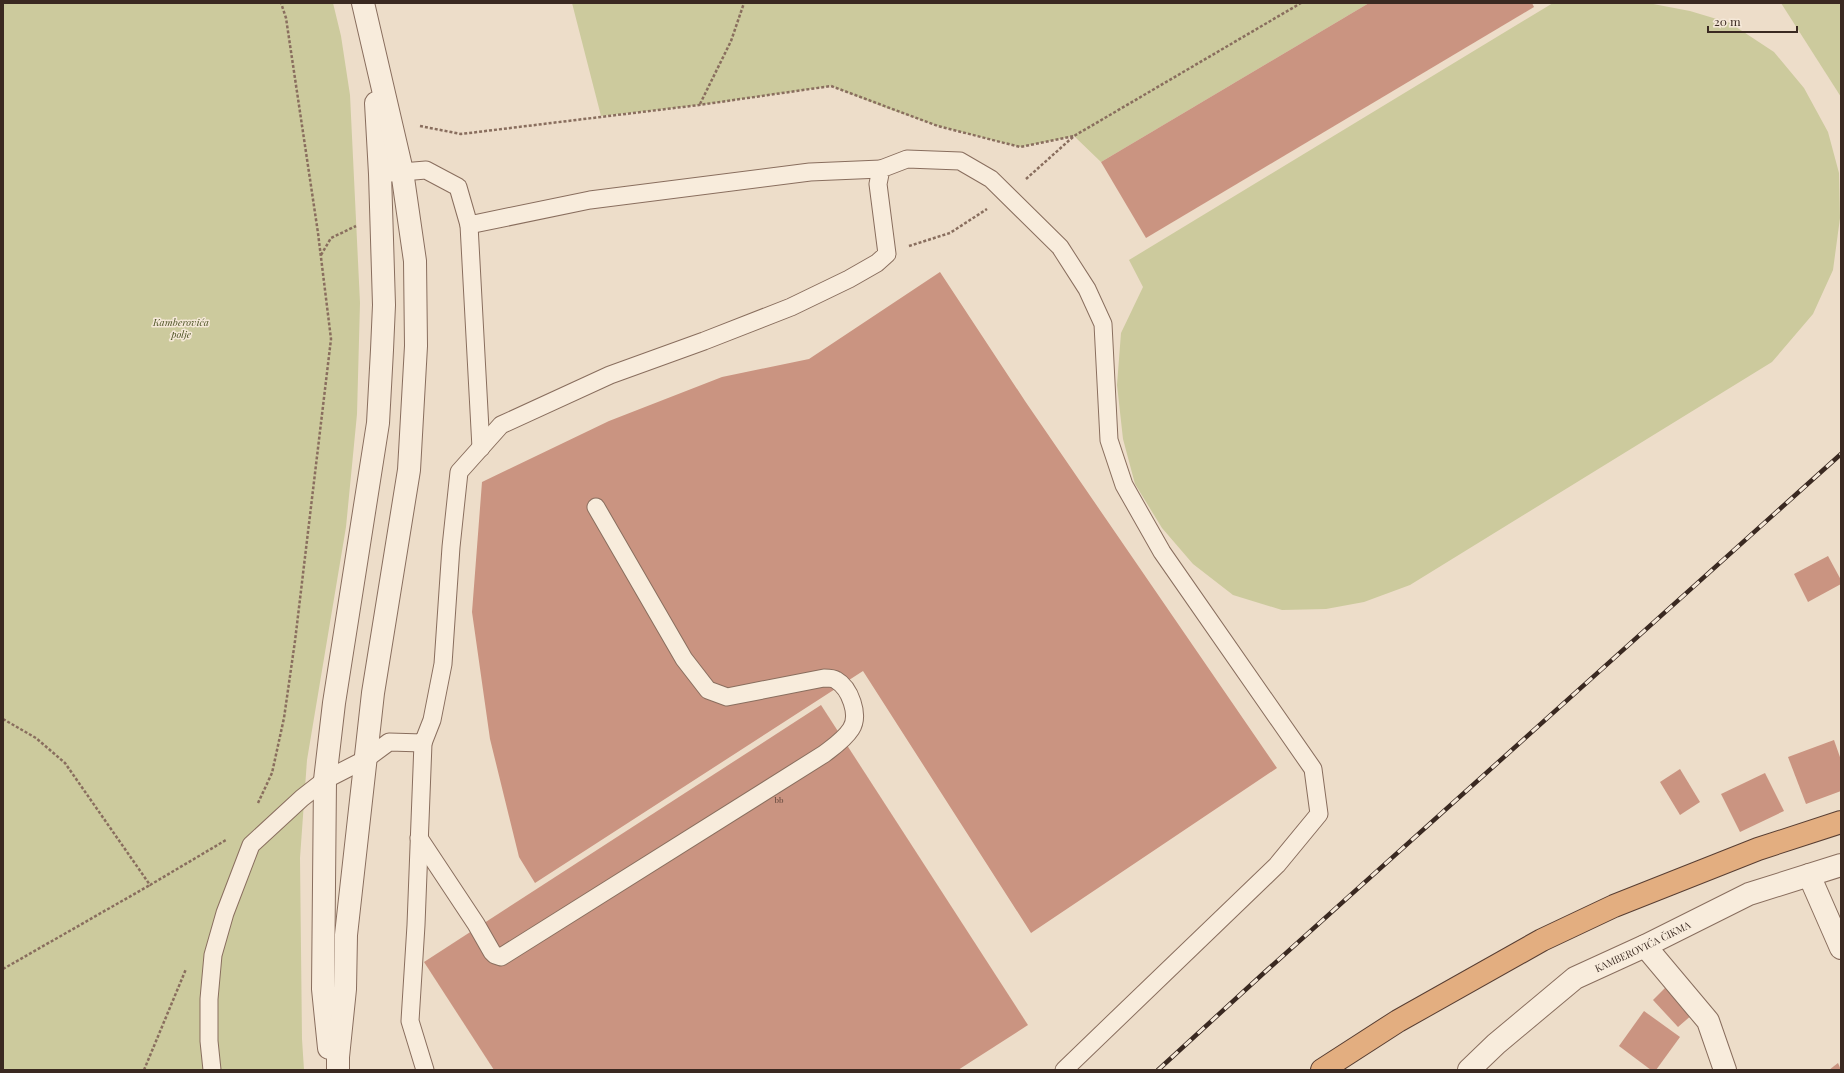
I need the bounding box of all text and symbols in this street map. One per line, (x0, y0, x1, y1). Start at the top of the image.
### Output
scale bar (1708, 8, 1797, 34)
text: 20 m (1714, 13, 1741, 29)
park label: Kamberovića polje (152, 315, 209, 341)
house number: bb (774, 794, 784, 805)
street label: KAMBEROVIĆA ČIKMA (1592, 917, 1693, 975)

